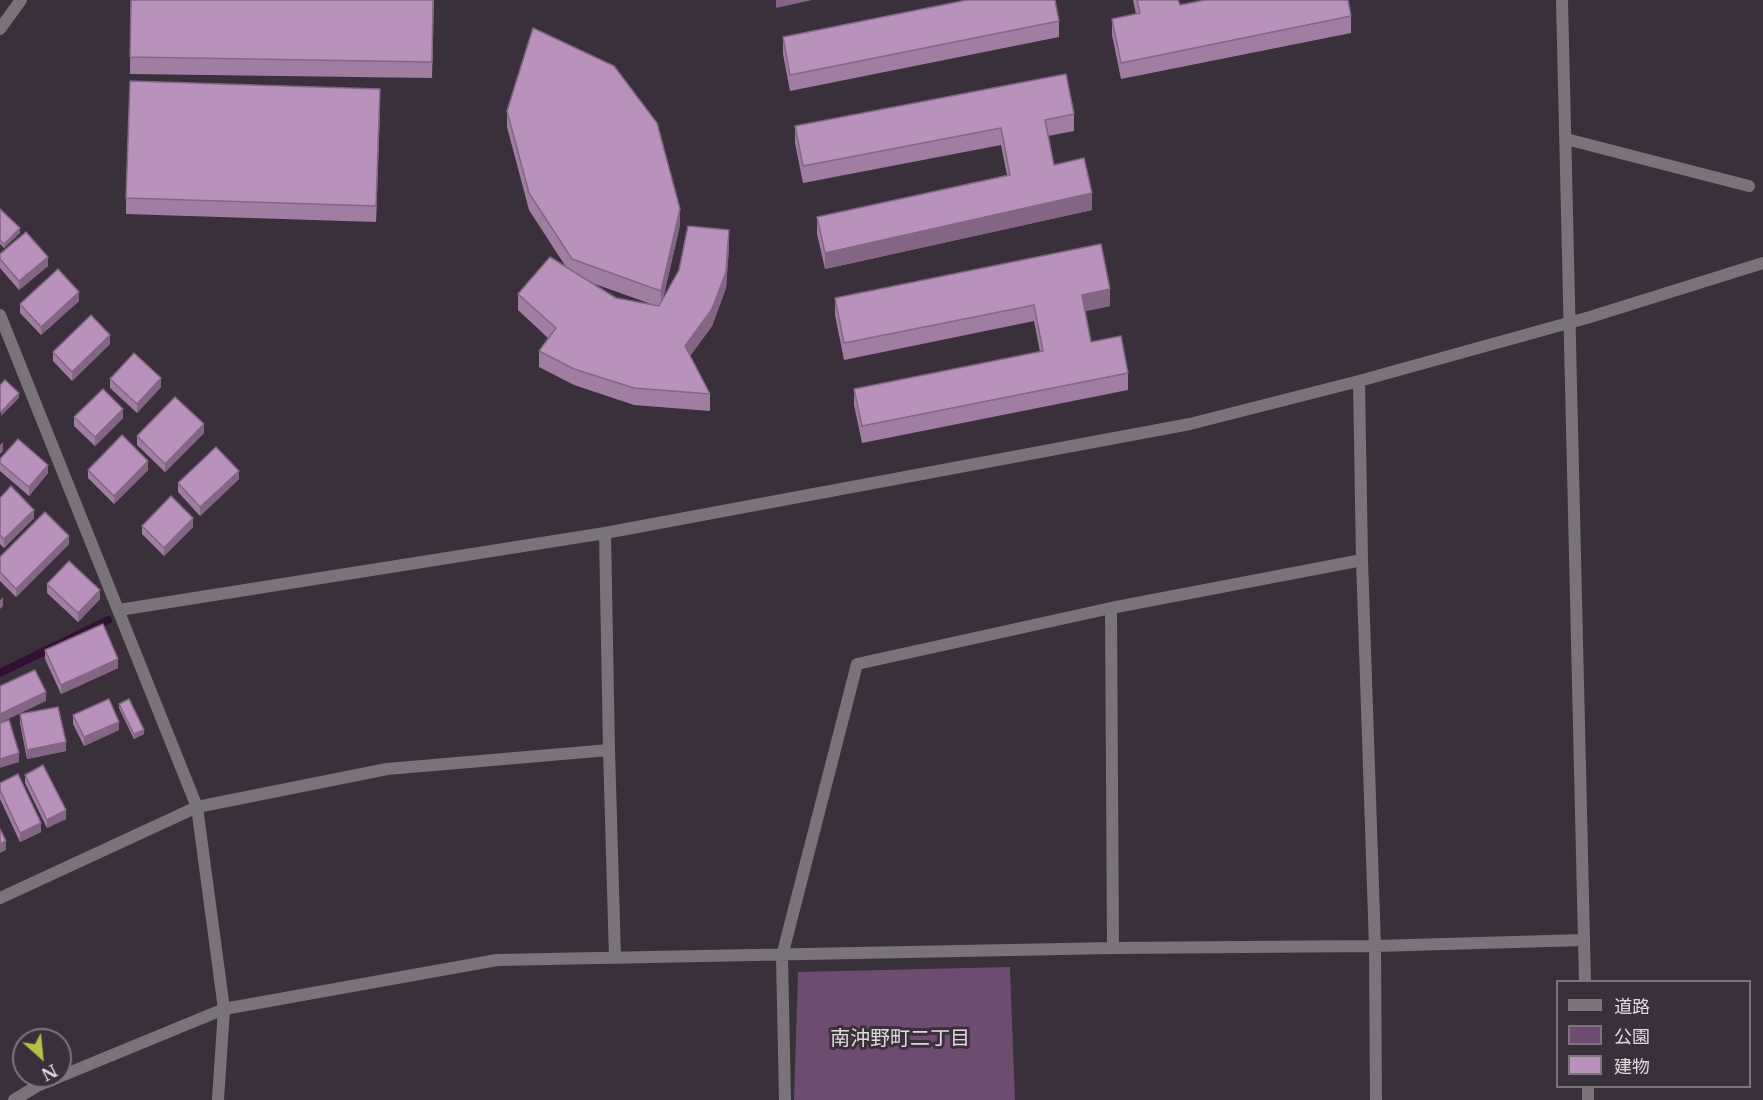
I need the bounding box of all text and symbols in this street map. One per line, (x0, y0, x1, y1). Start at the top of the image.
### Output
legend (1556, 980, 1751, 1088)
text: 道路 (1614, 996, 1650, 1018)
text: 公園 (1614, 1026, 1650, 1048)
district label: 南沖野町二丁目 (830, 1027, 970, 1051)
north arrow (12, 1028, 72, 1088)
text: 建物 (1614, 1056, 1650, 1078)
text: N (38, 1060, 61, 1085)

